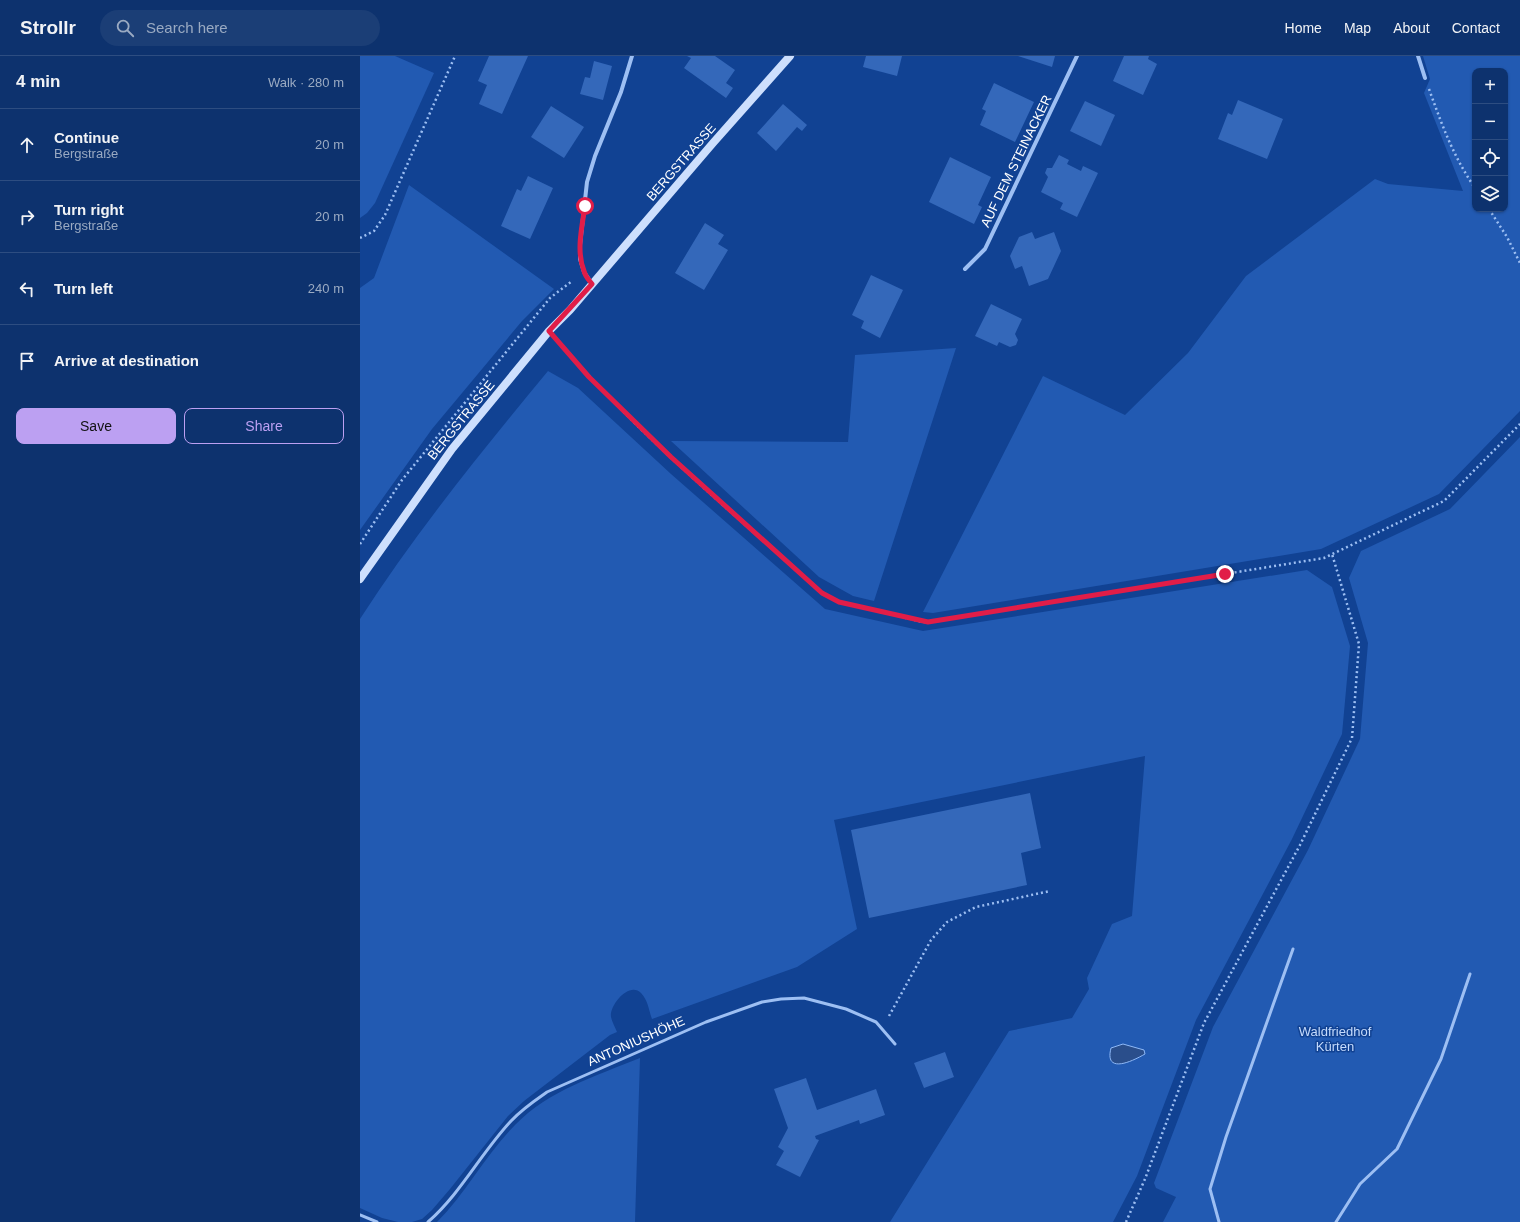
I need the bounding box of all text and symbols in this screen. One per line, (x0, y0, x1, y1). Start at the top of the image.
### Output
search box (100, 10, 380, 46)
text: Strollr (20, 17, 76, 38)
icon: search (114, 17, 136, 39)
text: Search here (146, 19, 228, 36)
text: Home (1285, 20, 1322, 36)
text: Map (1344, 20, 1371, 36)
text: About (1393, 20, 1430, 36)
text: Contact (1452, 20, 1500, 36)
map controls (1472, 68, 1508, 212)
button: + (1472, 68, 1508, 104)
text: 4 min (16, 72, 60, 91)
text: Walk · 280 m (268, 75, 344, 90)
street label: AUF DEM STEINACKER (977, 92, 1055, 230)
button: − (1472, 104, 1508, 140)
street label: BERGSTRASSE (643, 120, 719, 204)
text: Continue (54, 129, 119, 146)
icon: ahead (16, 134, 38, 156)
text: 20 m (315, 137, 344, 152)
button: locate (1472, 140, 1508, 176)
text: Bergstraße (54, 146, 118, 161)
button: layers (1472, 176, 1508, 212)
route start (576, 197, 594, 215)
text: Turn right (54, 201, 124, 218)
icon: right (16, 206, 38, 228)
text: 20 m (315, 209, 344, 224)
text: Bergstraße (54, 218, 118, 233)
icon: left (16, 278, 38, 300)
text: Turn left (54, 280, 113, 297)
text: 240 m (308, 281, 344, 296)
icon: arrive (16, 350, 38, 372)
text: Arrive at destination (54, 352, 199, 369)
street label: BERGSTRASSE (424, 377, 498, 463)
button: Save (16, 408, 176, 444)
button: Share (184, 408, 344, 444)
route end (1216, 565, 1234, 583)
street label: ANTONIUSHÖHE (585, 1013, 687, 1069)
park label: Waldfriedhof Kürten (1299, 1024, 1372, 1054)

